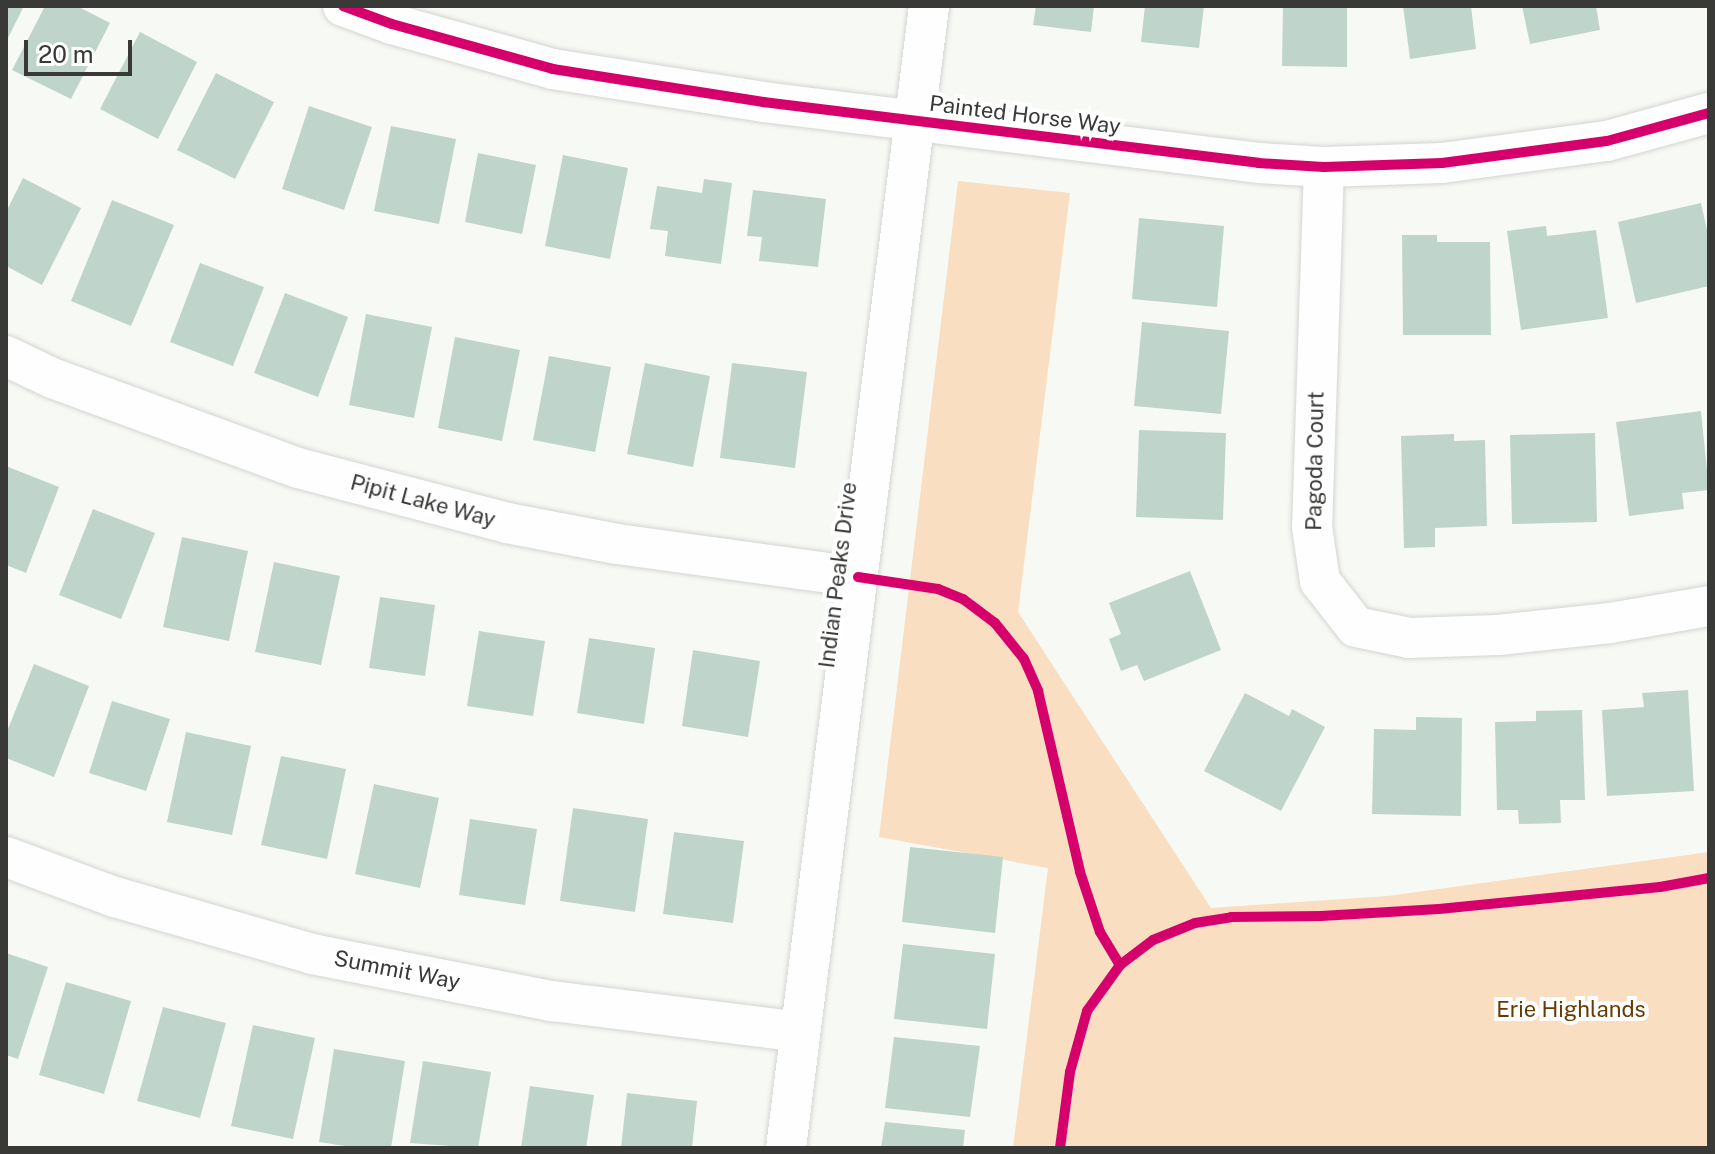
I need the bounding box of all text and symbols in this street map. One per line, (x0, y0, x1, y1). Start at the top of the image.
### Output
scale bar (28, 24, 136, 74)
text: 20 m (38, 40, 94, 68)
street label: Painted Horse Way (928, 90, 1122, 140)
street label: Pagoda Court (1301, 391, 1329, 531)
street label: Pipit Lake Way (347, 469, 499, 533)
street label: Indian Peaks Drive (813, 480, 863, 670)
street label: Summit Way (331, 945, 463, 995)
park label: Erie Highlands (1496, 997, 1646, 1023)

